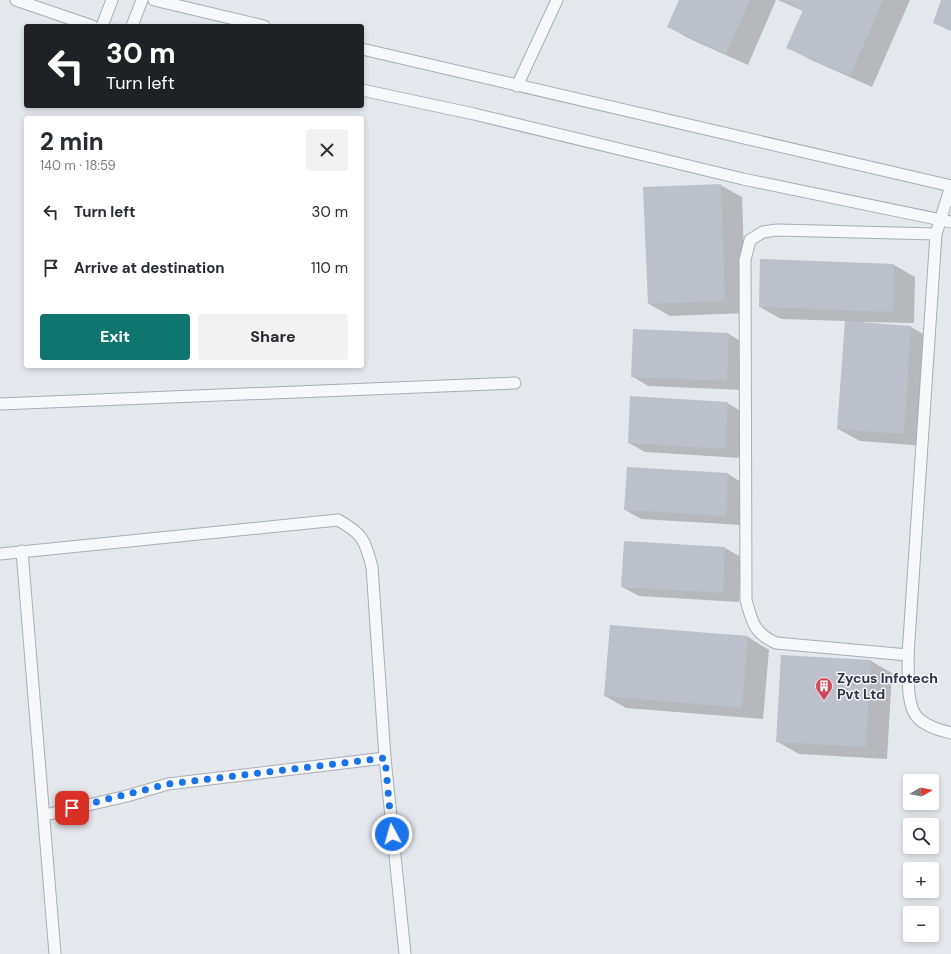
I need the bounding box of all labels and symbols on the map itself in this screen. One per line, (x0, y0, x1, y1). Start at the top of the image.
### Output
place label: Zycus Infotech Pvt Ltd (837, 669, 938, 703)
building icon: Zycus Infotech Pvt Ltd (814, 676, 834, 701)
north arrow (903, 774, 939, 810)
pin (55, 791, 89, 825)
position arrow (371, 813, 413, 855)

